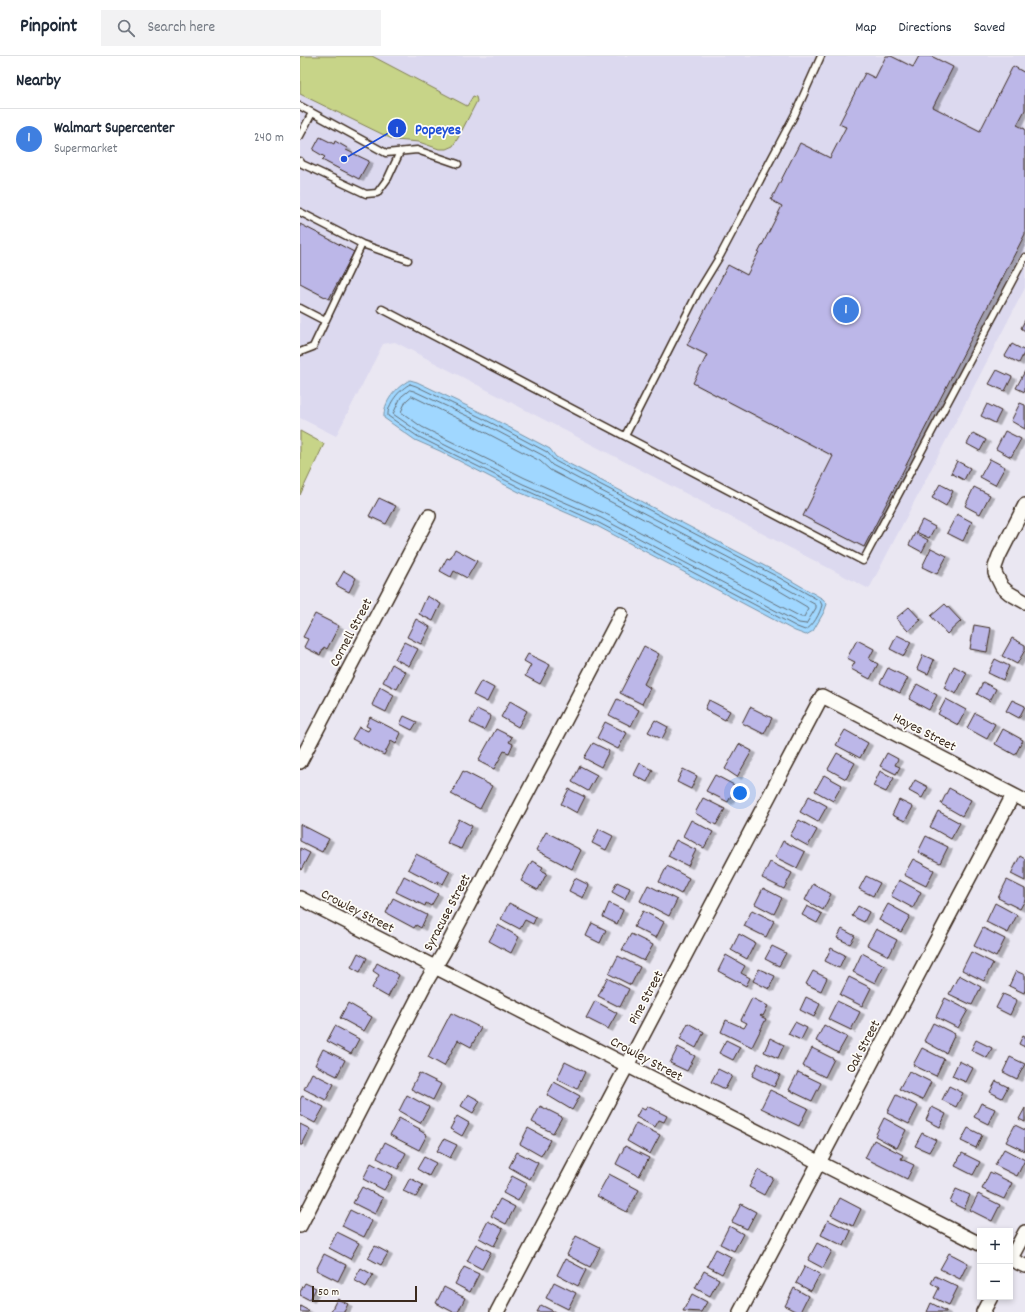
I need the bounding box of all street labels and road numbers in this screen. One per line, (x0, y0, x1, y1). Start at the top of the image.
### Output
street label: Cornell Street (325, 595, 378, 671)
street label: Hayes Street (889, 708, 959, 757)
street label: Syracuse Street (419, 871, 476, 955)
street label: Crowley Street (317, 885, 397, 939)
street label: Pine Street (624, 967, 669, 1029)
street label: Oak Street (841, 1017, 886, 1077)
street label: Crowley Street (606, 1032, 686, 1087)

